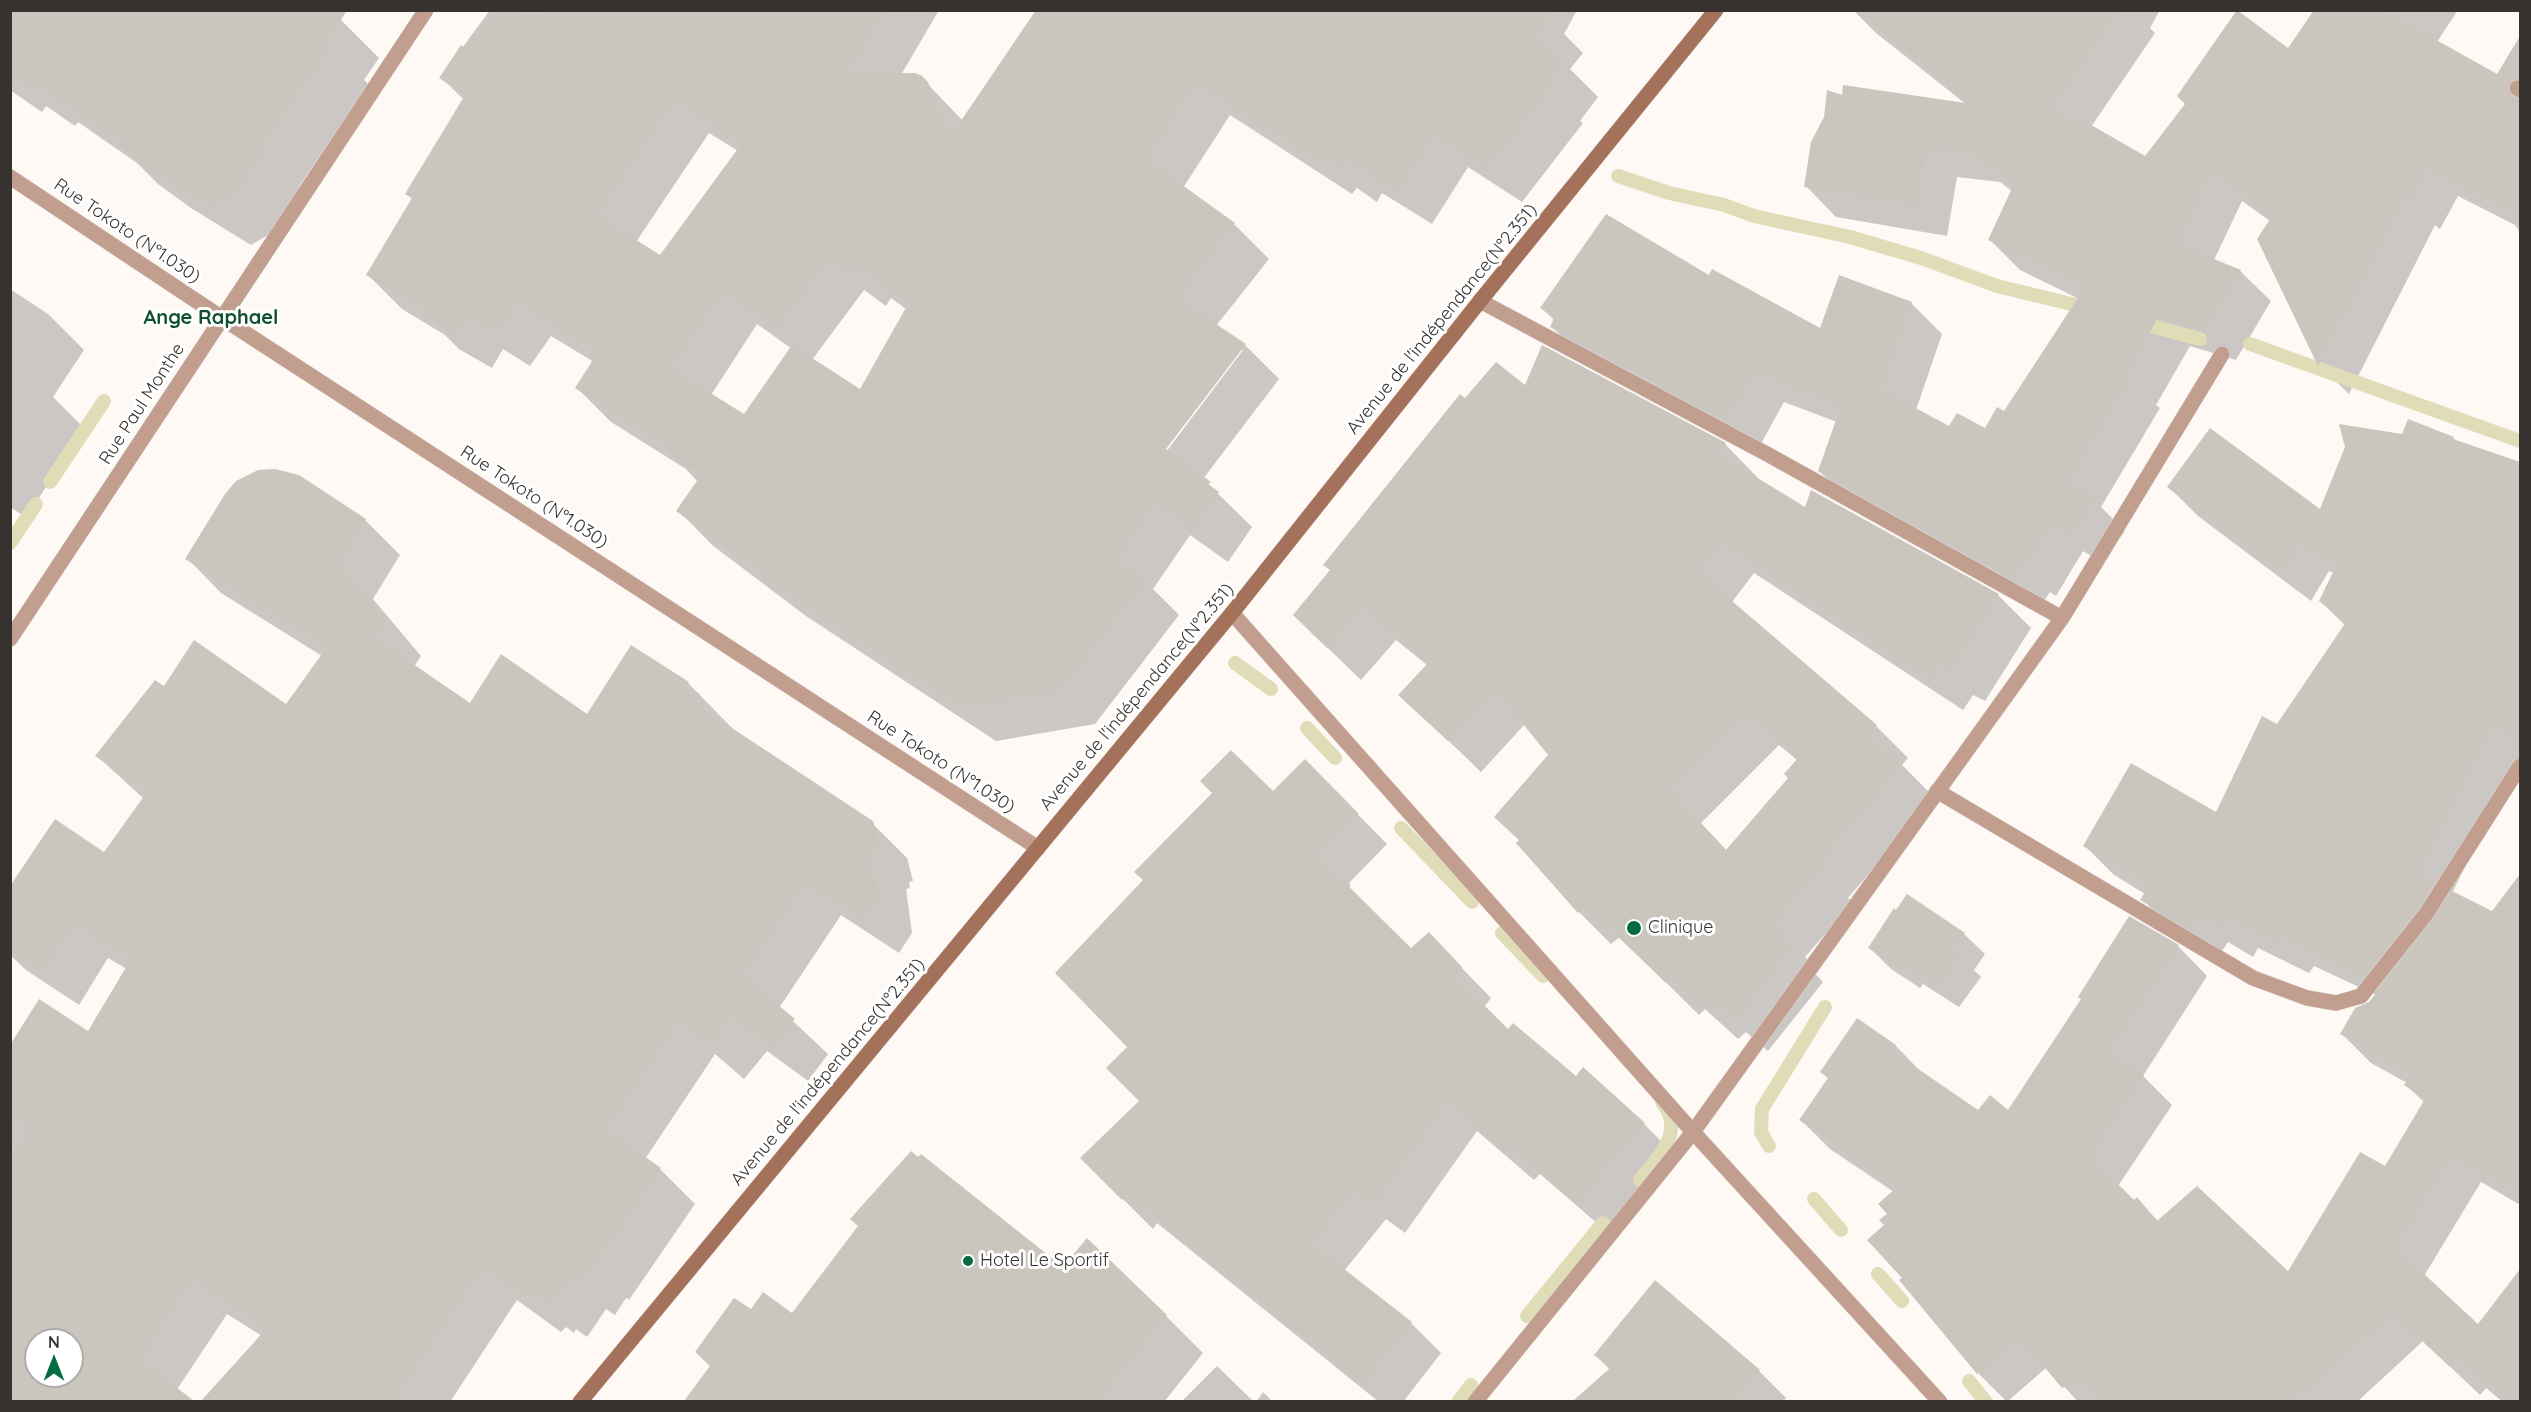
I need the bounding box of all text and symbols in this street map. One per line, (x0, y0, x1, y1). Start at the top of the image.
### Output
street label: Rue Tokoto (N°1.030) (50, 174, 204, 288)
street label: Avenue de l'indépendance(N°2.351) (1342, 199, 1542, 439)
district label: Ange Raphael (144, 306, 278, 330)
street label: Rue Paul Monthe (95, 339, 189, 469)
street label: Rue Tokoto (N°1.030) (456, 441, 612, 553)
street label: Avenue de l'indépendance(N°2.351) (1035, 579, 1239, 815)
street label: Rue Tokoto (N°1.030) (863, 706, 1019, 818)
place label: Clinique (1648, 917, 1713, 939)
marker: Clinique (1625, 919, 1643, 937)
street label: Avenue de l'indépendance(N°2.351) (726, 954, 930, 1190)
place label: Hotel Le Sportif (980, 1250, 1109, 1272)
marker: Hotel Le Sportif (961, 1254, 975, 1268)
north arrow (24, 1328, 84, 1388)
text: N (48, 1332, 60, 1352)

